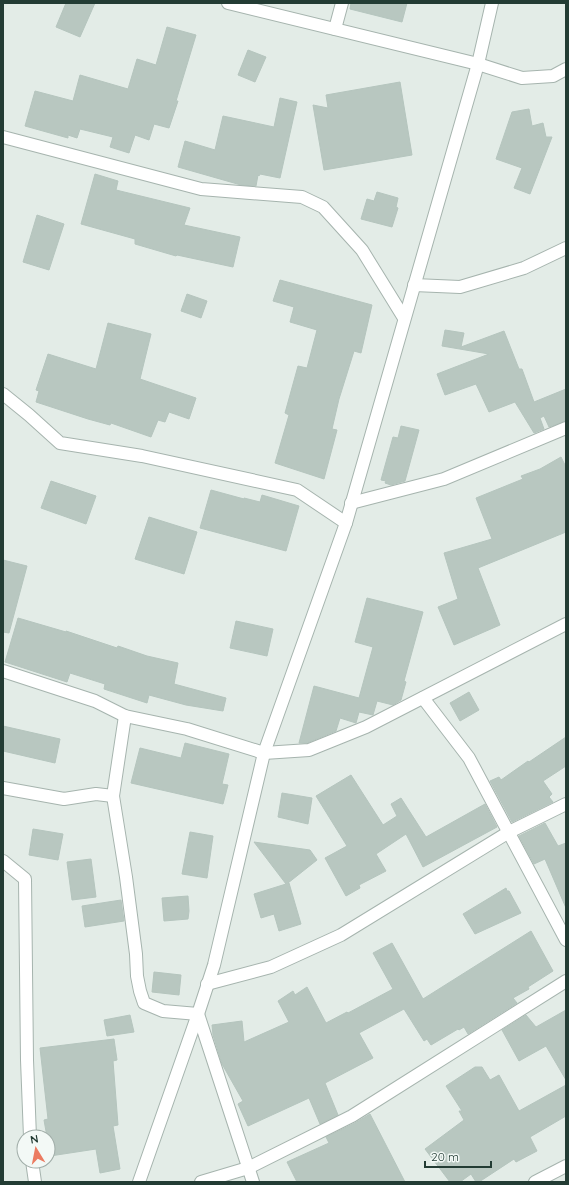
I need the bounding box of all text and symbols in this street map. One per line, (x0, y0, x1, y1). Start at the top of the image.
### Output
north arrow (16, 1129, 56, 1169)
text: N (29, 1132, 39, 1147)
scale bar (425, 1143, 491, 1169)
text: 20 m (431, 1149, 459, 1164)

